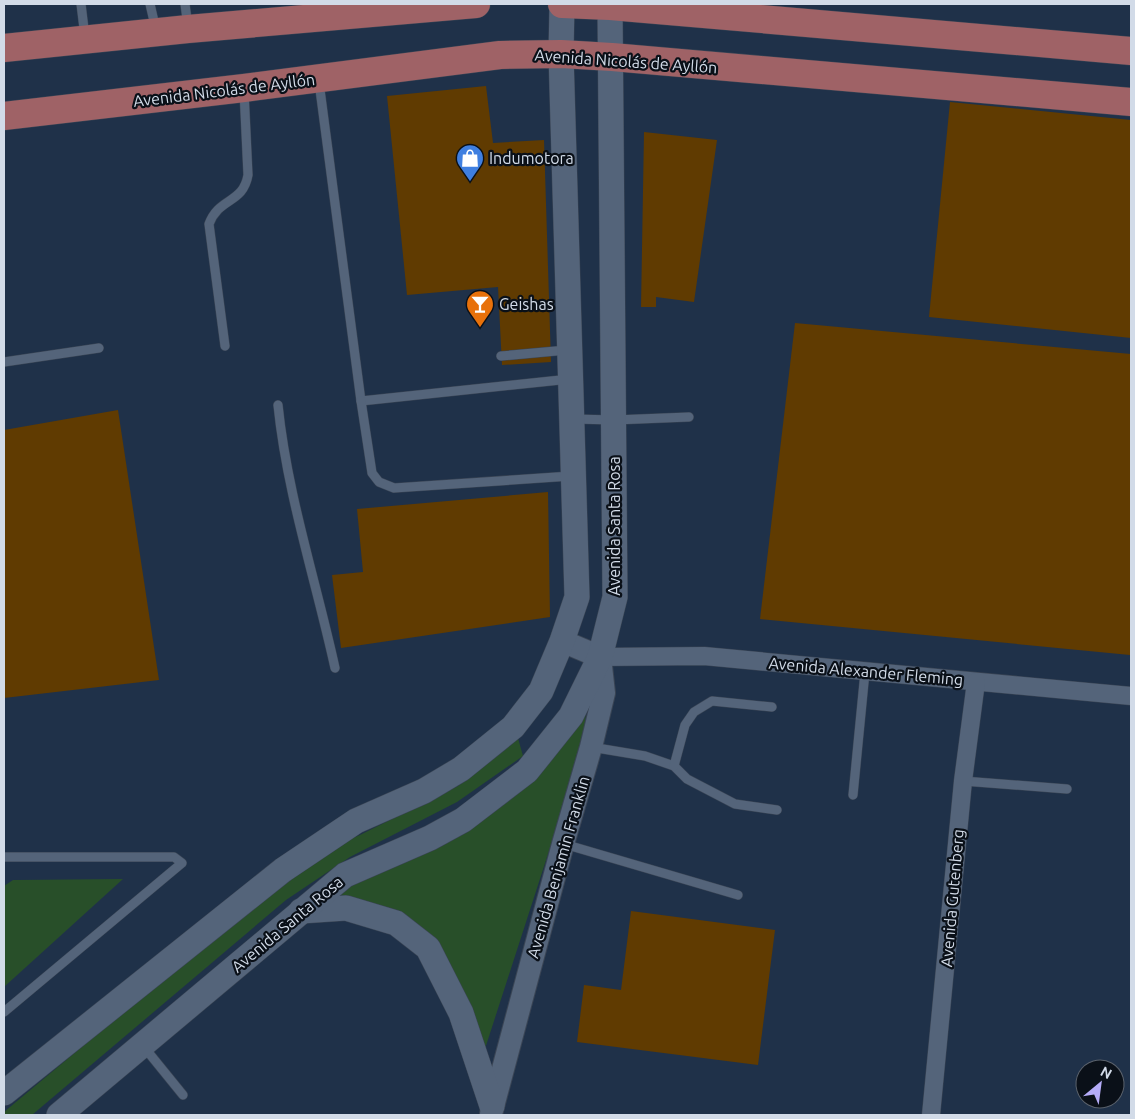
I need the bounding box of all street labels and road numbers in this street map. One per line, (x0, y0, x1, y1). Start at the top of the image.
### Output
street label: Avenida Nicolás de Ayllón (534, 46, 718, 76)
street label: Avenida Nicolás de Ayllón (132, 70, 316, 110)
street label: Avenida Santa Rosa (605, 456, 623, 596)
street label: Avenida Alexander Fleming (768, 654, 964, 688)
street label: Avenida Benjamin Franklin (523, 774, 593, 960)
street label: Avenida Gutenberg (937, 828, 967, 968)
street label: Avenida Santa Rosa (228, 872, 346, 976)

